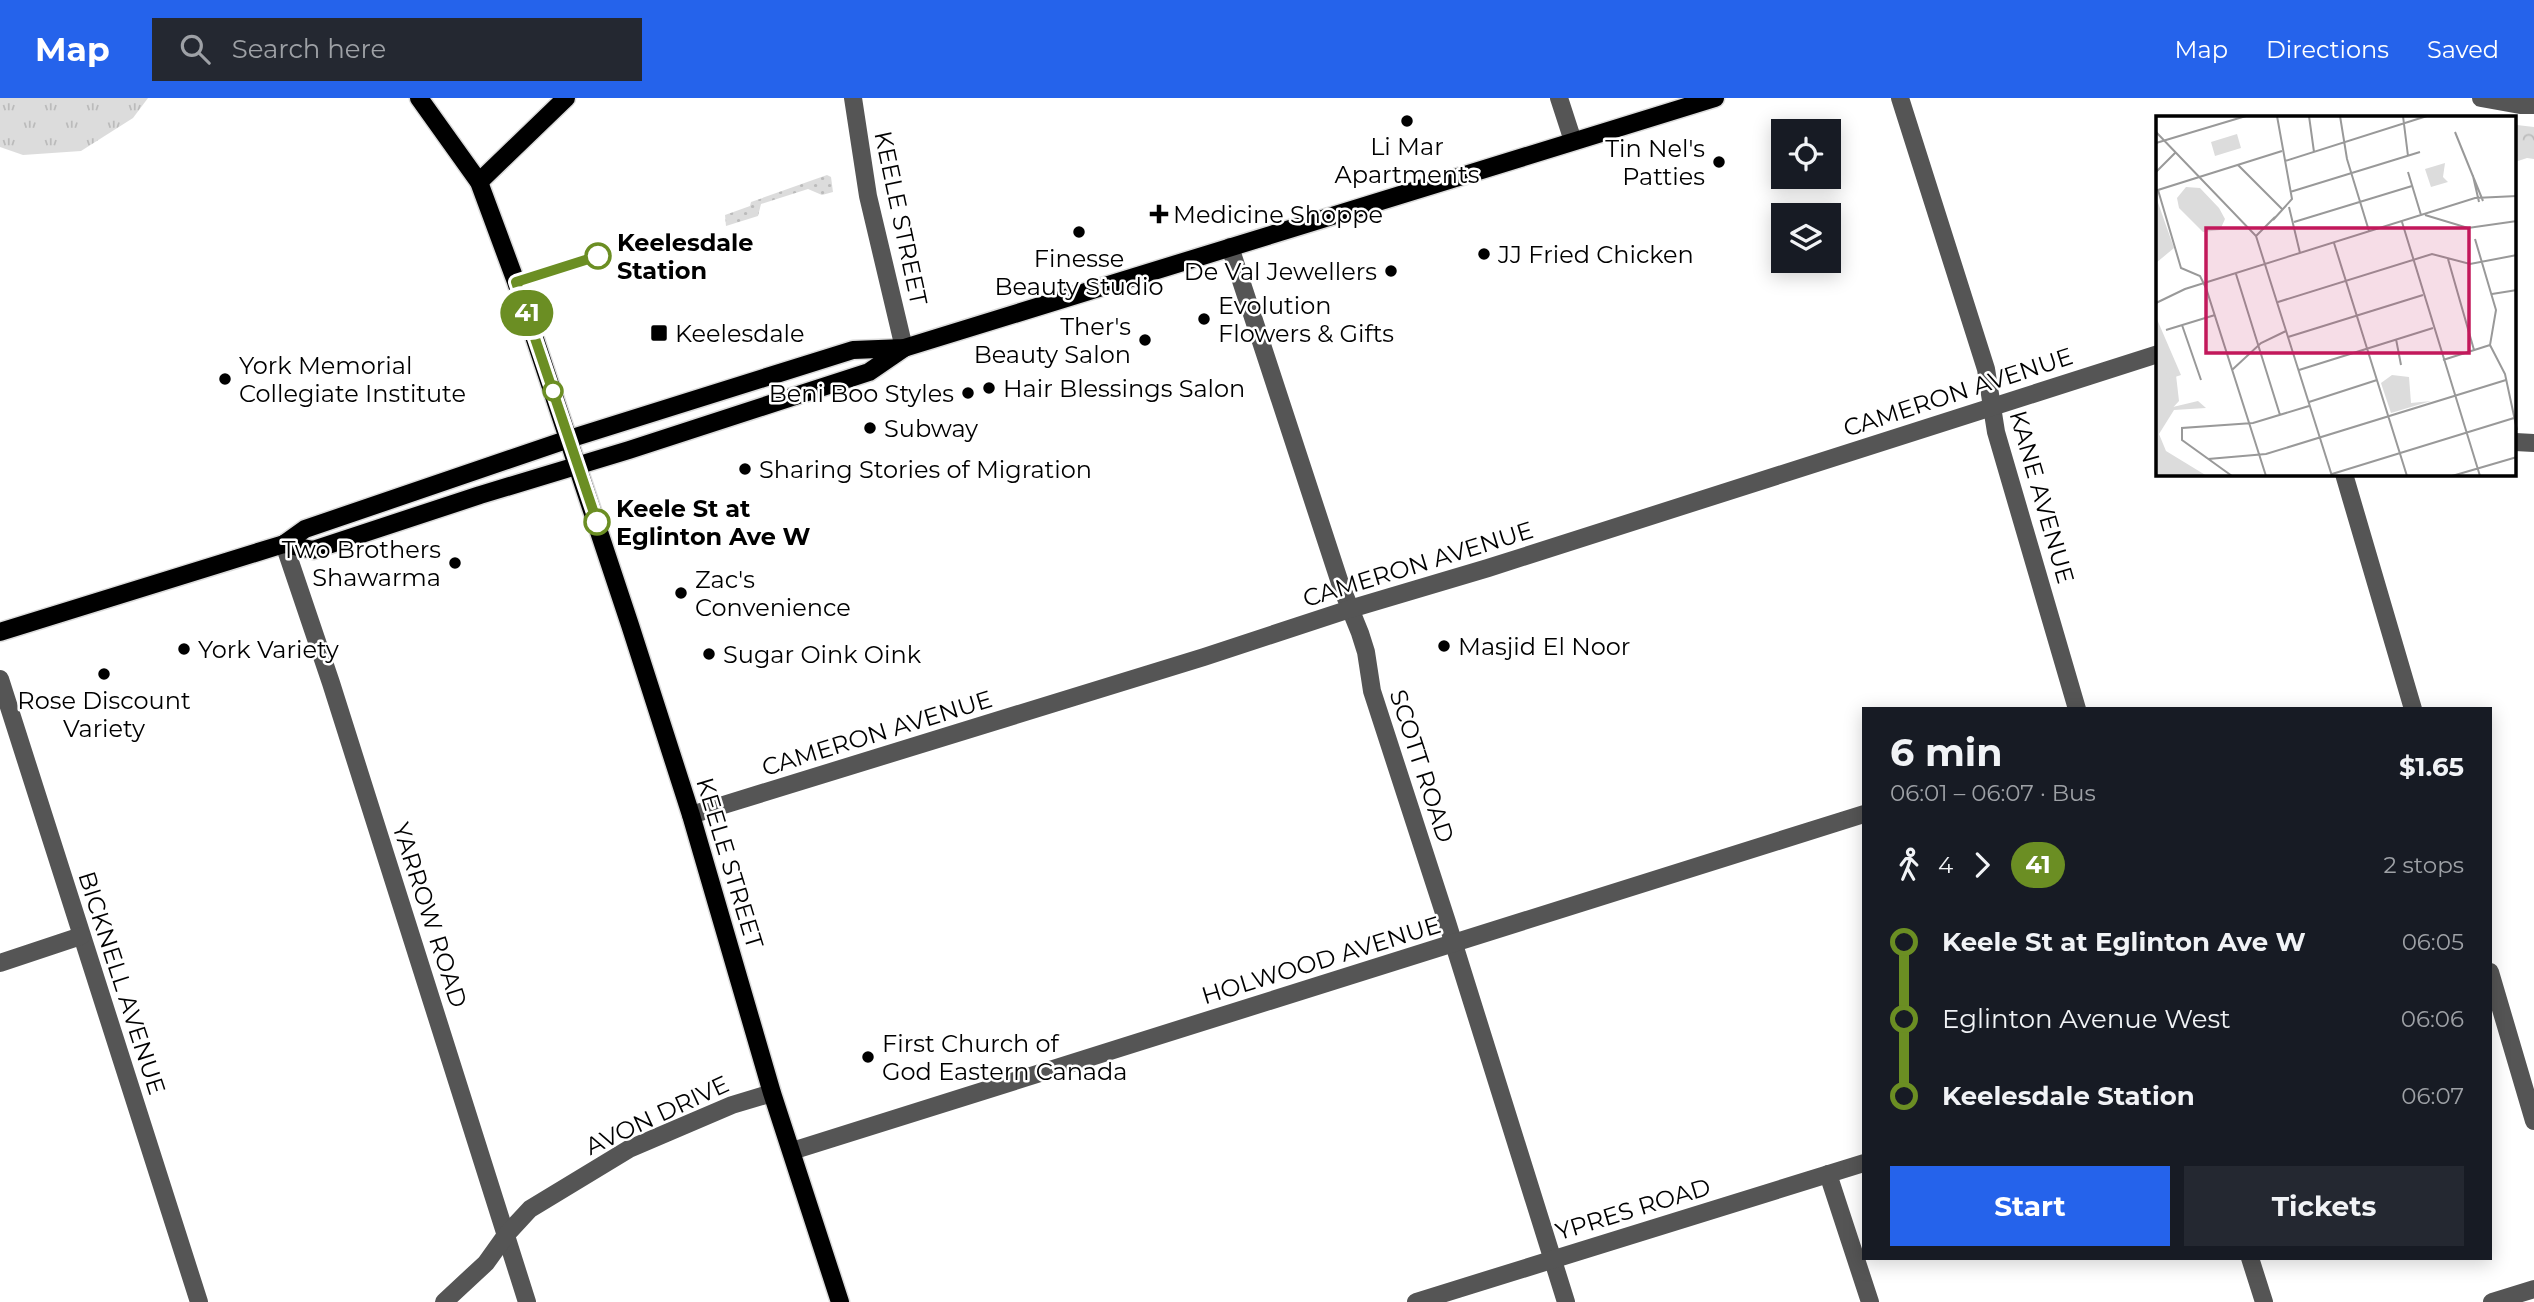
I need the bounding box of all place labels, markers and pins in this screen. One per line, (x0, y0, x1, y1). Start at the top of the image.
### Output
marker: Li Mar Apartments (1399, 113, 1415, 129)
place label: Li Mar Apartments (1335, 132, 1479, 189)
place label: Tin Nel's Patties (1605, 134, 1705, 191)
marker: Tin Nel's Patties (1711, 154, 1727, 170)
place label: Medicine Shoppe (1173, 200, 1383, 229)
marker: Medicine Shoppe (1151, 206, 1167, 222)
marker: Finesse Beauty Studio (1071, 224, 1087, 240)
place label: Keelesdale Station (617, 228, 753, 285)
place label: JJ Fried Chicken (1497, 240, 1694, 269)
marker: Keelesdale Station (585, 243, 611, 269)
place label: Finesse Beauty Studio (994, 244, 1164, 301)
marker: JJ Fried Chicken (1476, 246, 1492, 262)
place label: De Val Jewellers (1184, 257, 1377, 286)
marker: De Val Jewellers (1383, 263, 1399, 279)
place label: Evolution Flowers & Gifts (1218, 291, 1394, 348)
marker: Evolution Flowers & Gifts (1196, 311, 1212, 327)
place label: Ther's Beauty Salon (974, 312, 1131, 369)
place label: Keelesdale (675, 319, 805, 348)
marker: Keelesdale (649, 323, 669, 343)
marker: Ther's Beauty Salon (1137, 332, 1153, 348)
place label: York Memorial Collegiate Institute (239, 351, 466, 408)
marker: York Memorial Collegiate Institute (217, 371, 233, 387)
place label: Hair Blessings Salon (1003, 374, 1245, 403)
place label: Beni Boo Styles (769, 379, 954, 408)
marker: Hair Blessings Salon (981, 380, 997, 396)
unlabelled marker (543, 381, 563, 401)
marker: Beni Boo Styles (960, 385, 976, 401)
place label: Subway (884, 414, 978, 443)
marker: Subway (862, 420, 878, 436)
place label: Sharing Stories of Migration (759, 455, 1092, 484)
marker: Sharing Stories of Migration (737, 461, 753, 477)
place label: Keele St at Eglinton Ave W (616, 494, 811, 551)
marker: Keele St at Eglinton Ave W (584, 509, 610, 535)
place label: Two Brothers Shawarma (282, 535, 441, 592)
marker: Two Brothers Shawarma (447, 555, 463, 571)
place label: Zac's Convenience (695, 565, 851, 622)
marker: Zac's Convenience (673, 585, 689, 601)
place label: Masjid El Noor (1458, 632, 1630, 661)
place label: York Variety (198, 635, 339, 664)
marker: Masjid El Noor (1436, 638, 1452, 654)
place label: Sugar Oink Oink (723, 640, 922, 669)
marker: York Variety (176, 641, 192, 657)
marker: Sugar Oink Oink (701, 646, 717, 662)
marker: Rose Discount Variety (96, 666, 112, 682)
place label: Rose Discount Variety (17, 686, 191, 743)
place label: First Church of God Eastern Canada (882, 1029, 1127, 1086)
marker: First Church of God Eastern Canada (860, 1049, 876, 1065)

